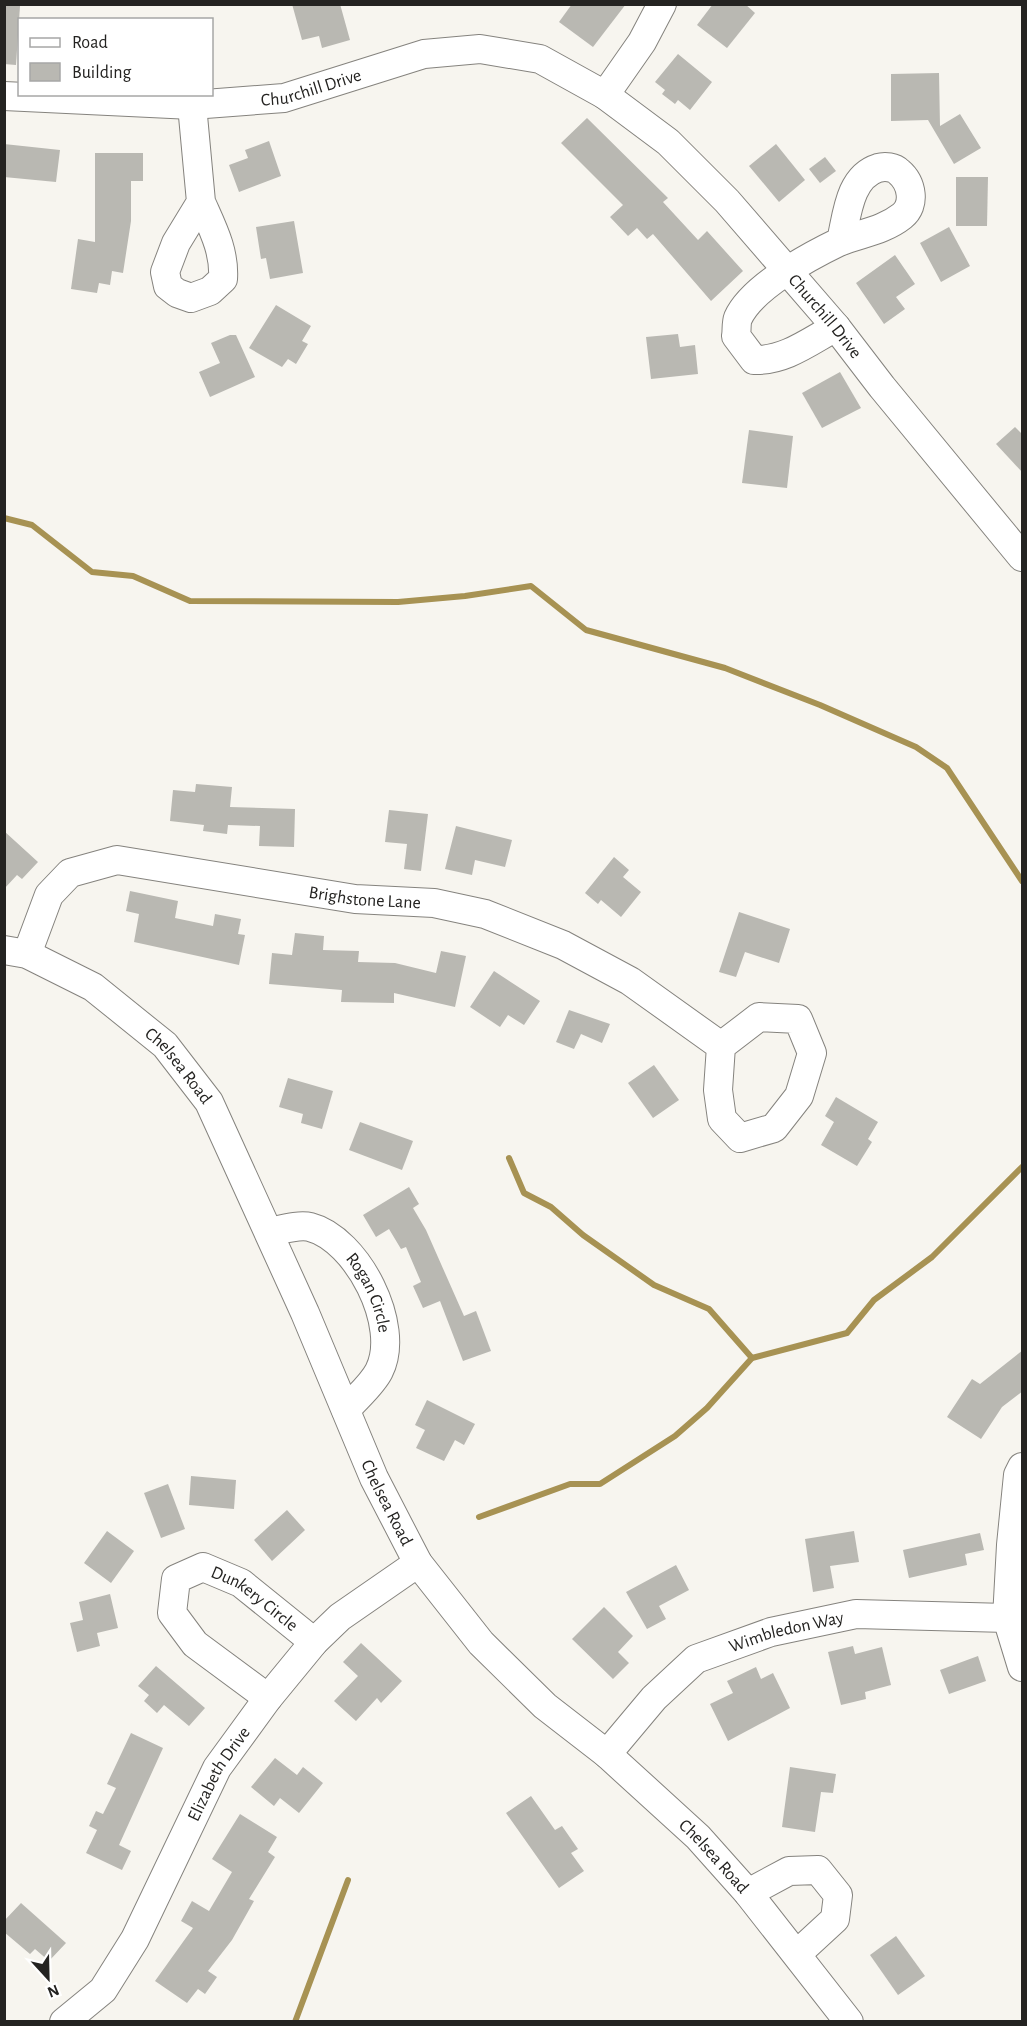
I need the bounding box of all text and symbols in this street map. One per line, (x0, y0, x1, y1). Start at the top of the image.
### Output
legend (18, 18, 213, 96)
text: Road (72, 34, 108, 52)
text: Building (72, 64, 132, 82)
street label: Churchill Drive (260, 66, 364, 110)
street label: Churchill Drive (785, 271, 865, 362)
street label: Brighstone Lane (307, 884, 421, 912)
street label: Chelsea Road (141, 1025, 215, 1107)
street label: Rogan Circle (342, 1250, 393, 1334)
street label: Chelsea Road (357, 1457, 415, 1549)
street label: Dunkery Circle (208, 1563, 301, 1635)
street label: Wimbledon Way (727, 1609, 846, 1656)
street label: Elizabeth Drive (185, 1724, 254, 1824)
street label: Chelsea Road (675, 1816, 752, 1897)
north arrow (18, 1948, 78, 2008)
text: N (45, 1981, 61, 2000)

